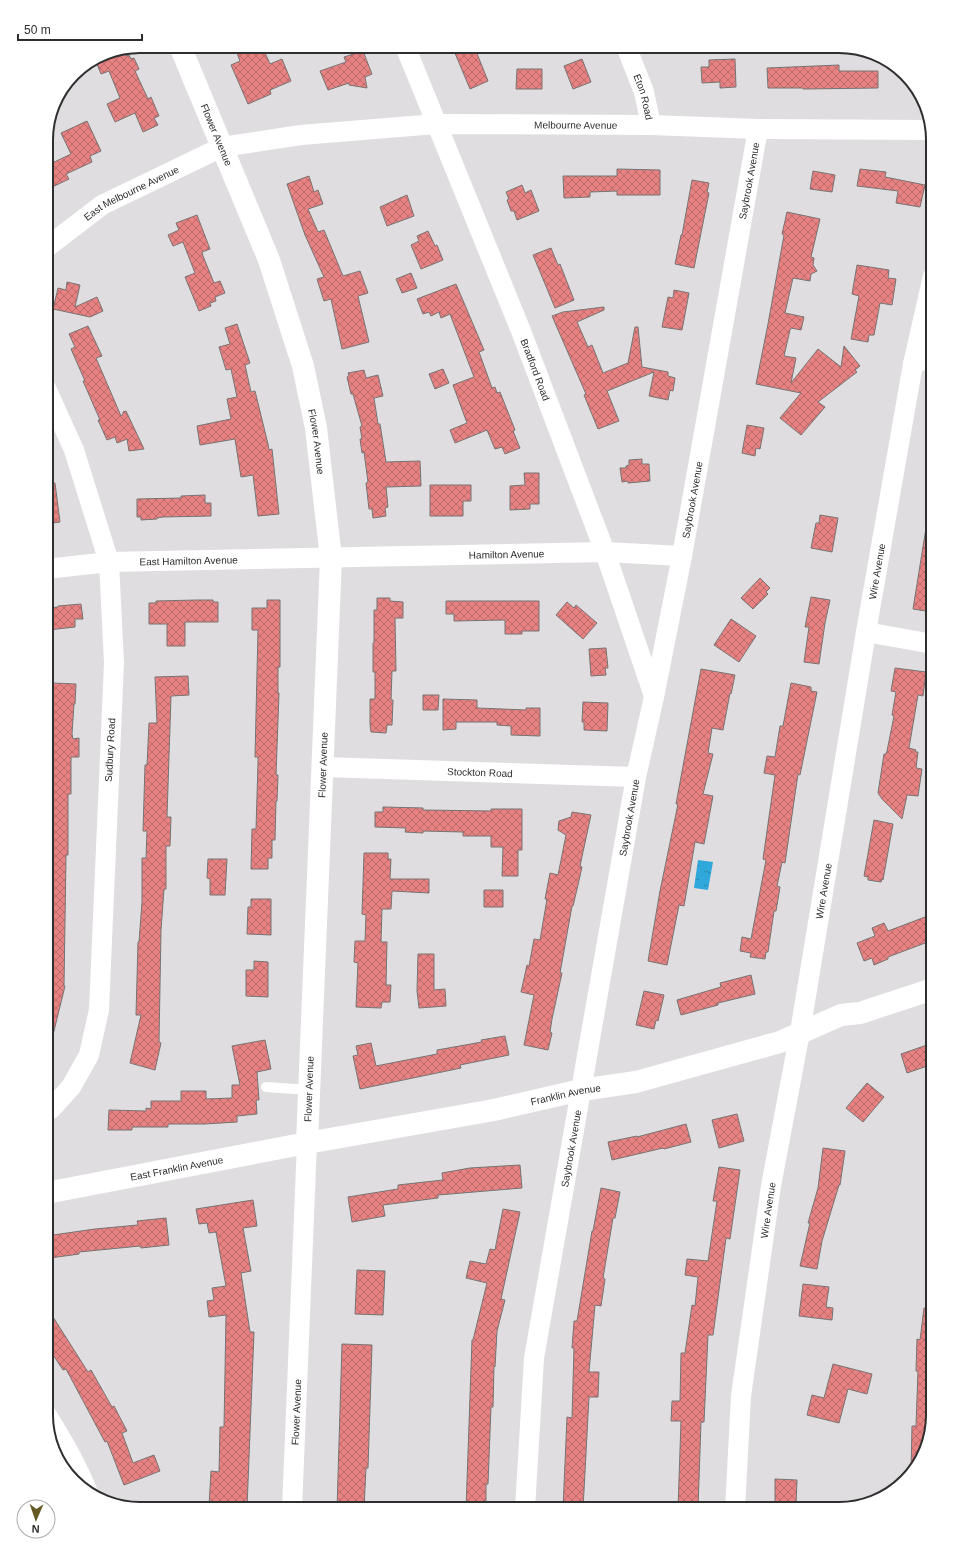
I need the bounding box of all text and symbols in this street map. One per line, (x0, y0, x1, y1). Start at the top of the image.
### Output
scale bar (18, 16, 142, 42)
text: 50 m (24, 23, 51, 37)
street label: Eton Road (632, 72, 655, 121)
street label: Flower Avenue (199, 102, 235, 168)
street label: Melbourne Avenue (534, 119, 618, 130)
street label: Saybrook Avenue (737, 141, 761, 220)
street label: East Melbourne Avenue (81, 163, 181, 223)
street label: Bradford Road (519, 337, 552, 402)
street label: Flower Avenue (307, 408, 327, 475)
street label: Saybrook Avenue (680, 460, 704, 539)
street label: Wire Avenue (866, 542, 887, 600)
street label: Hamilton Avenue (469, 548, 545, 560)
street label: East Hamilton Avenue (139, 554, 238, 567)
street label: Sudbury Road (103, 718, 117, 782)
street label: Flower Avenue (316, 731, 330, 798)
street label: Stockton Road (447, 765, 513, 779)
street label: Saybrook Avenue (617, 778, 641, 857)
street label: Wire Avenue (813, 862, 833, 920)
street label: Flower Avenue (302, 1055, 316, 1122)
street label: Franklin Avenue (529, 1082, 602, 1107)
street label: Saybrook Avenue (559, 1109, 583, 1188)
street label: East Franklin Avenue (129, 1154, 224, 1182)
street label: Wire Avenue (758, 1181, 777, 1239)
street label: Flower Avenue (289, 1378, 303, 1445)
north arrow (16, 1499, 56, 1539)
text: N (31, 1523, 40, 1535)

